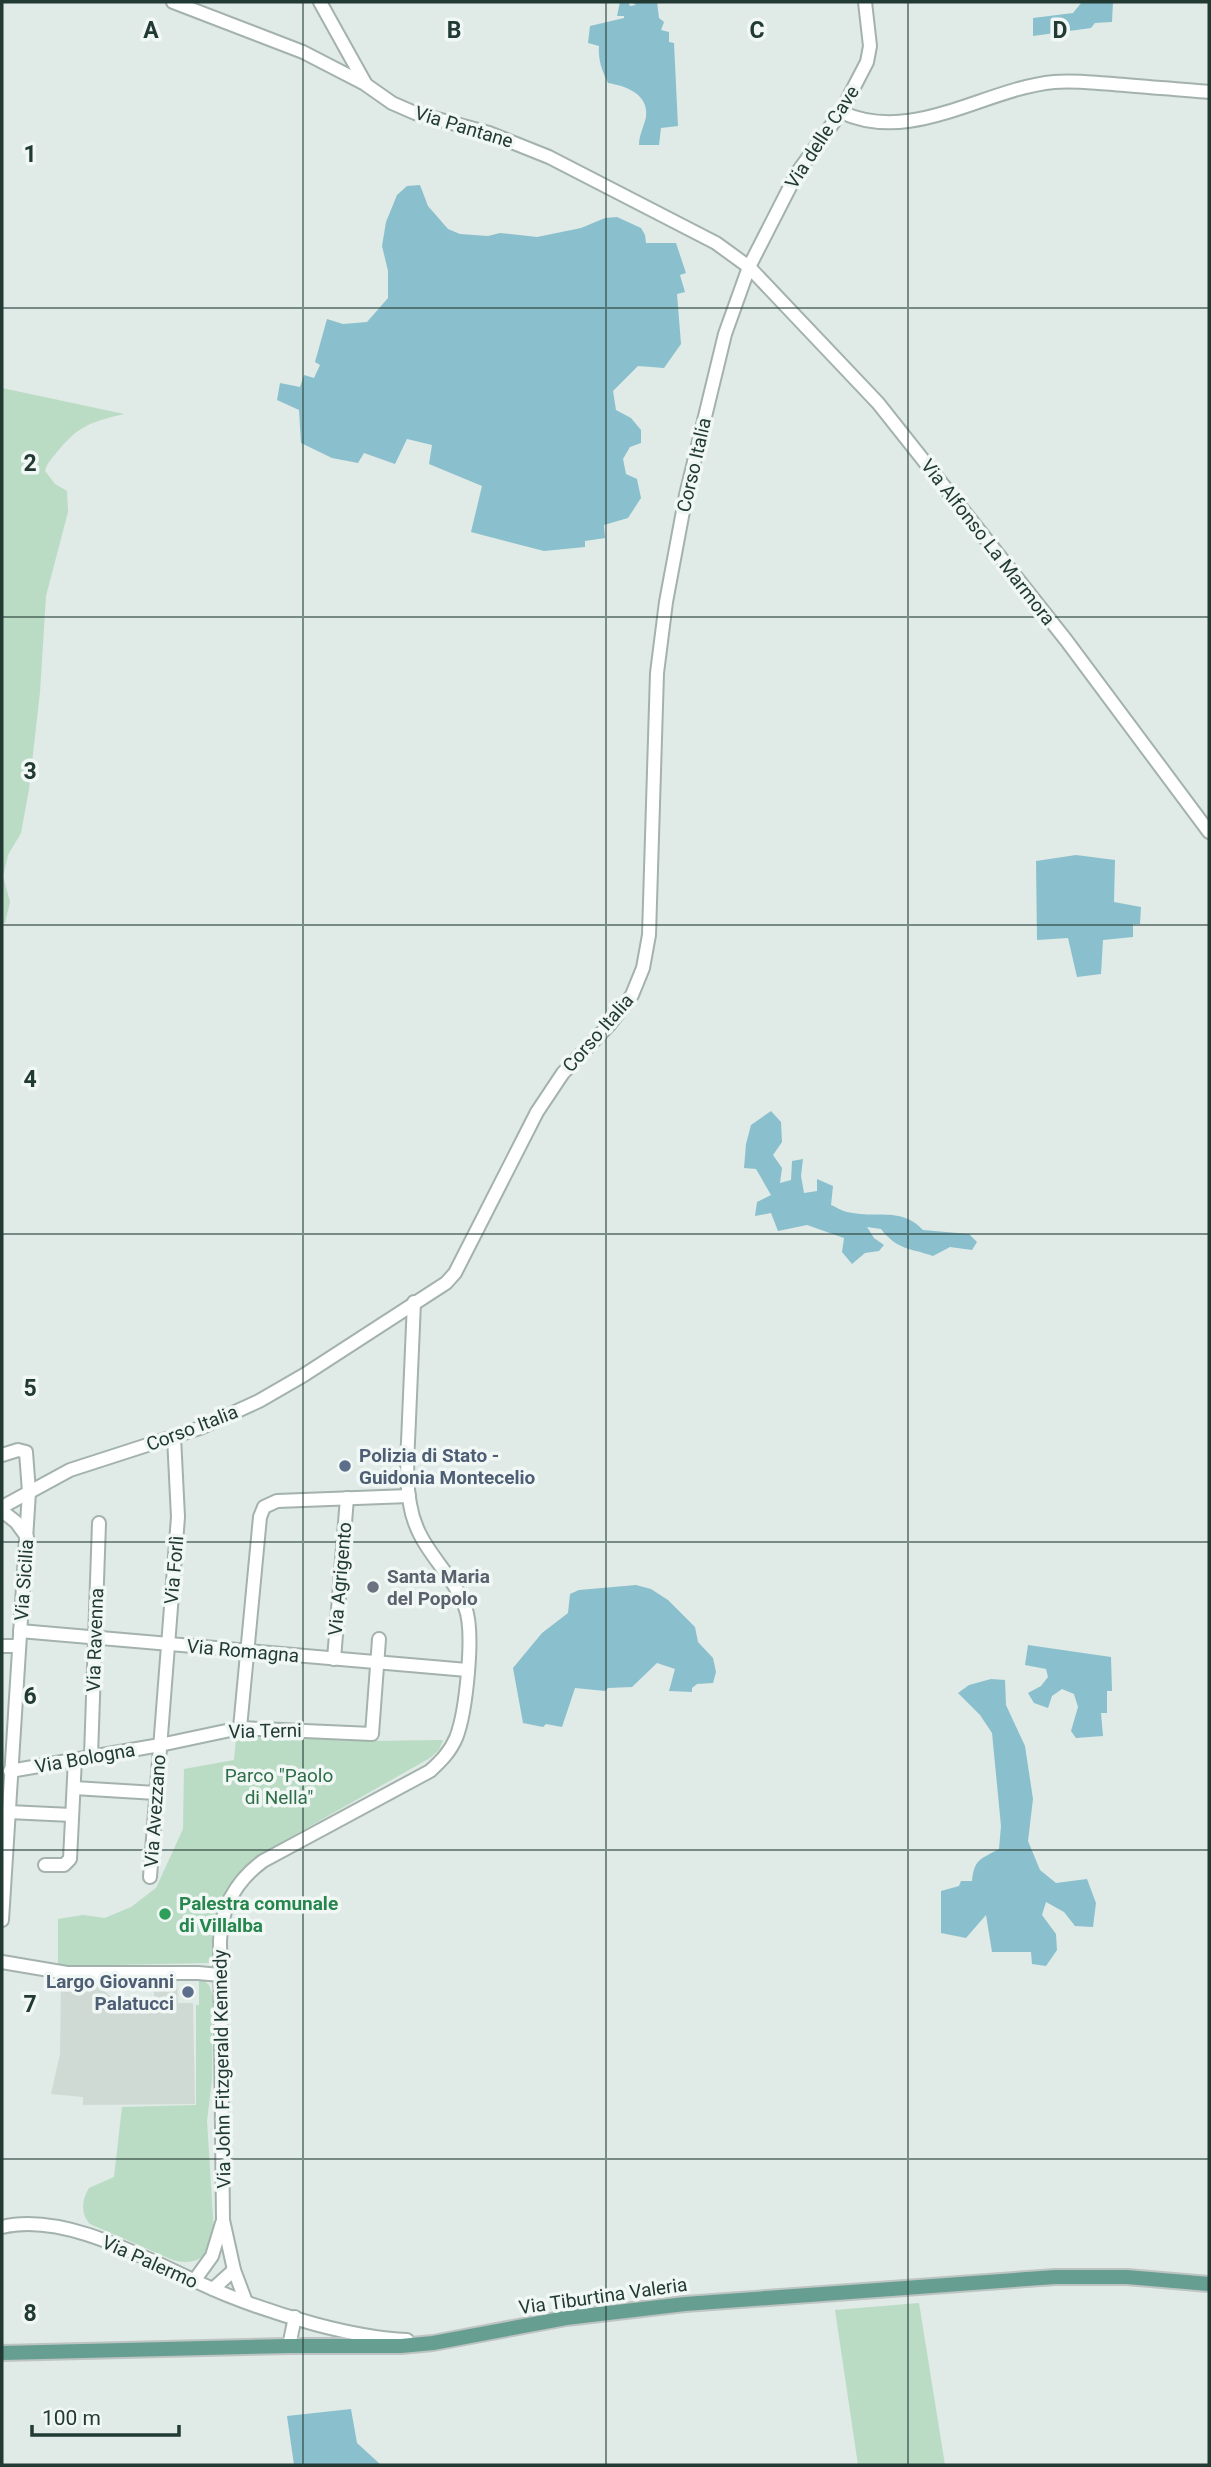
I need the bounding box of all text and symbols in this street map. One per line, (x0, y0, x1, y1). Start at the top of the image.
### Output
text: A (143, 17, 159, 44)
text: B (447, 17, 461, 44)
text: C (749, 17, 765, 44)
text: D (1053, 17, 1067, 44)
street label: Via delle Cave (780, 81, 864, 193)
street label: Via Pantane (412, 101, 516, 153)
text: 1 (23, 141, 37, 168)
street label: Corso Italia (672, 415, 716, 515)
text: 2 (23, 450, 37, 477)
street label: Via Alfonso La Marmora (916, 454, 1060, 630)
text: 3 (23, 758, 37, 785)
street label: Corso Italia (558, 989, 638, 1077)
text: 4 (23, 1066, 37, 1093)
text: 5 (23, 1375, 37, 1402)
street label: Corso Italia (143, 1400, 241, 1456)
place label: Polizia di Stato - Guidonia Montecelio (359, 1444, 536, 1489)
marker: Polizia di Stato - Guidonia Montecelio (337, 1458, 353, 1474)
street label: Via Agrigento (324, 1521, 356, 1637)
street label: Via Forlì (160, 1535, 188, 1605)
street label: Via Sicilia (10, 1538, 38, 1622)
place label: Santa Maria del Popolo (387, 1565, 490, 1610)
marker: Santa Maria del Popolo (365, 1579, 381, 1595)
street label: Via Ravenna (82, 1588, 108, 1692)
street label: Via Romagna (186, 1635, 300, 1667)
text: 6 (23, 1683, 37, 1710)
street label: Via Terni (228, 1719, 302, 1743)
street label: Via Bologna (33, 1738, 137, 1778)
street label: Via Avezzano (140, 1754, 170, 1868)
park label: Parco "Paolo di Nella" (225, 1764, 333, 1809)
place label: Palestra comunale di Villalba (179, 1892, 338, 1937)
marker: Palestra comunale di Villalba (157, 1906, 173, 1922)
street label: Via John Fitzgerald Kennedy (208, 1949, 236, 2189)
place label: Largo Giovanni Palatucci (46, 1970, 174, 2015)
marker: Largo Giovanni Palatucci (180, 1984, 196, 2000)
text: 7 (23, 1991, 37, 2018)
street label: Via Palermo (98, 2231, 202, 2293)
street label: Via Tiburtina Valeria (517, 2273, 689, 2319)
text: 8 (23, 2300, 37, 2327)
scale bar (32, 2394, 178, 2438)
text: 100 m (42, 2406, 101, 2430)

